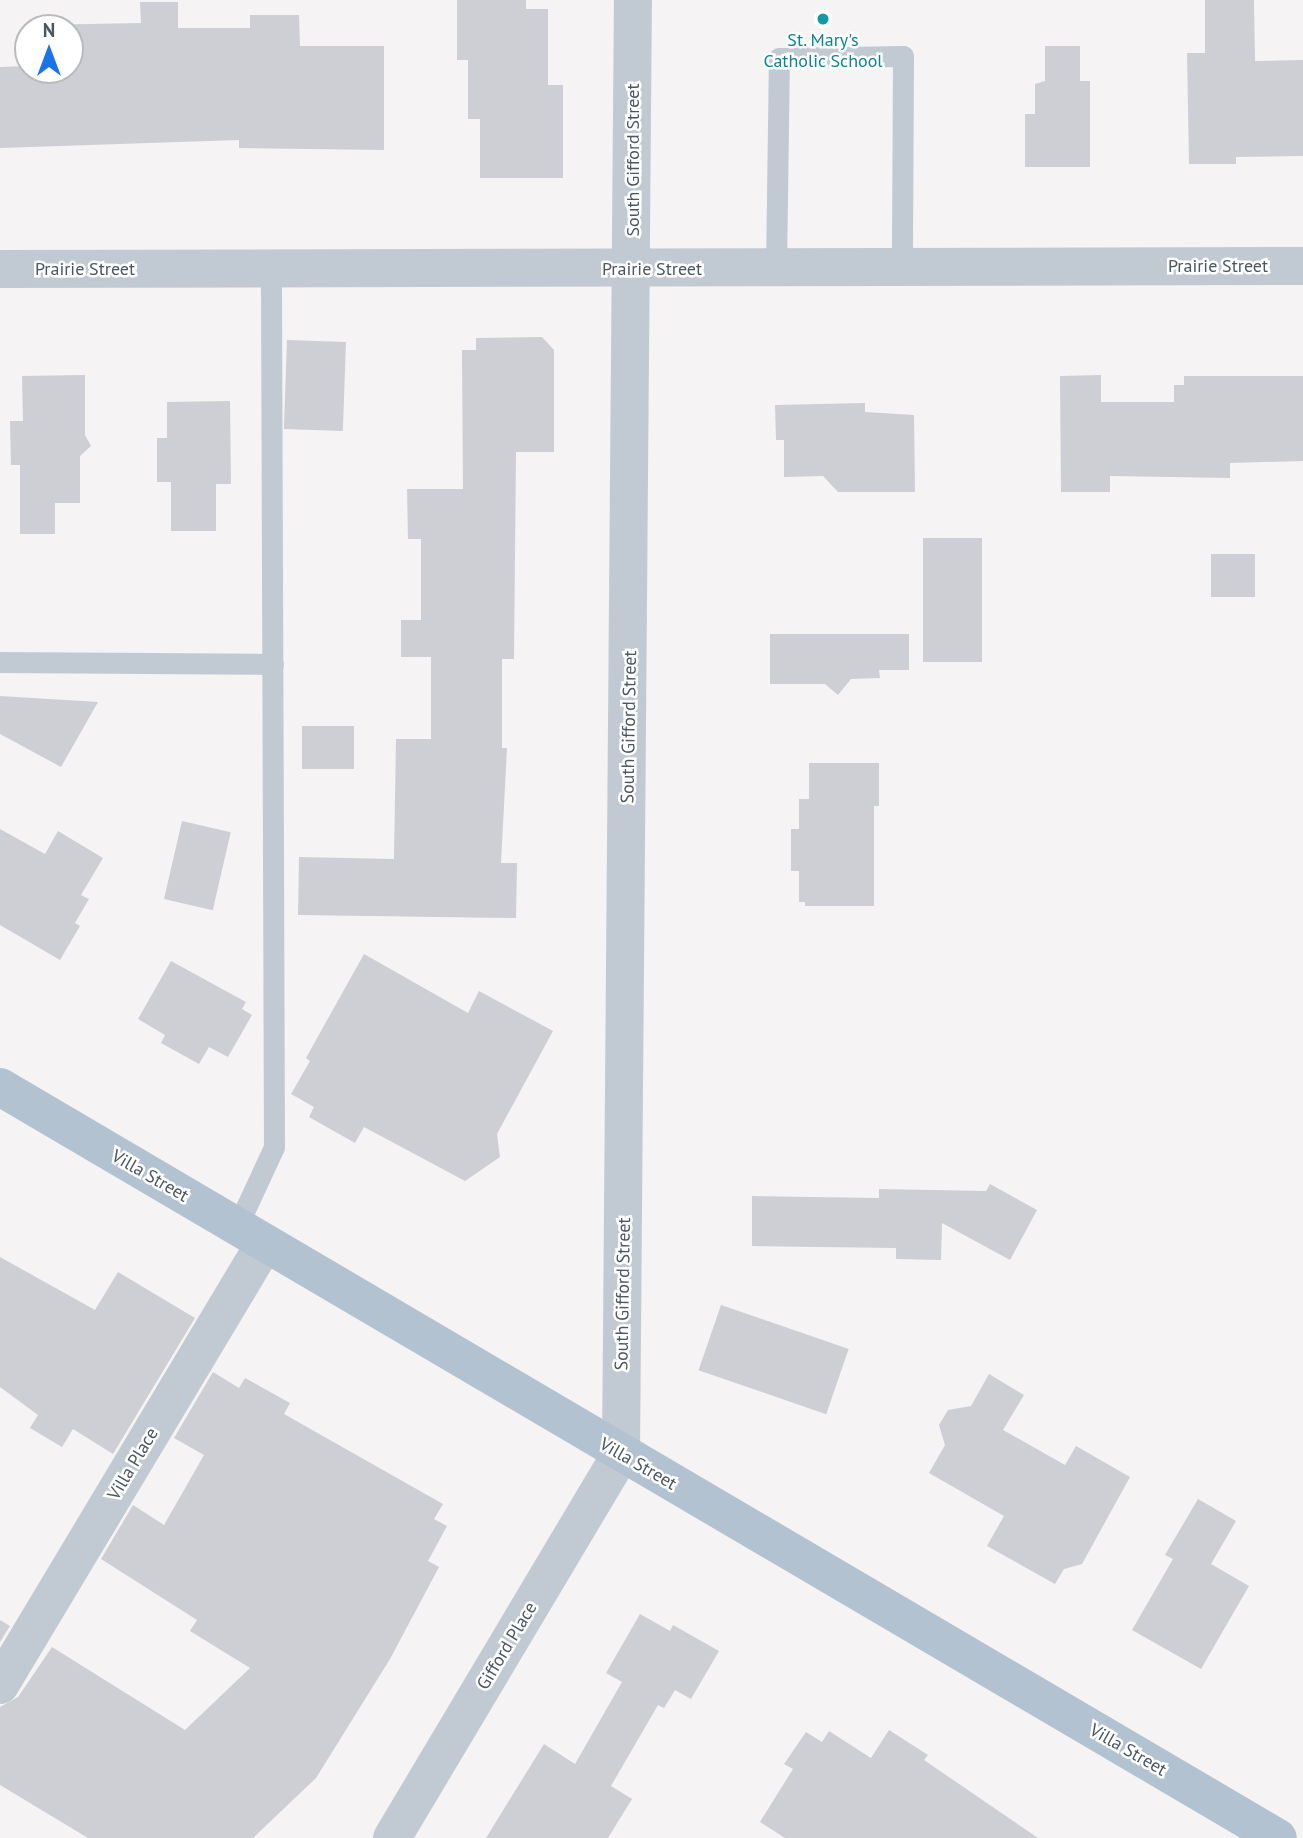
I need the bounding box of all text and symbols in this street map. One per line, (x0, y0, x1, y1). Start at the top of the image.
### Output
marker: St. Mary's Catholic School (815, 11, 831, 27)
north arrow (14, 14, 84, 84)
text: N (43, 18, 55, 42)
place label: St. Mary's Catholic School (763, 30, 883, 72)
street label: South Gifford Street (622, 83, 644, 237)
street label: Prairie Street (1168, 255, 1268, 277)
street label: Prairie Street (35, 258, 135, 280)
street label: Prairie Street (602, 258, 702, 280)
street label: South Gifford Street (617, 650, 641, 804)
street label: Villa Street (108, 1145, 192, 1207)
street label: South Gifford Street (611, 1217, 635, 1371)
street label: Villa Place (103, 1424, 163, 1504)
street label: Villa Street (596, 1433, 680, 1495)
street label: Gifford Place (472, 1598, 542, 1694)
street label: Villa Street (1086, 1719, 1170, 1781)

